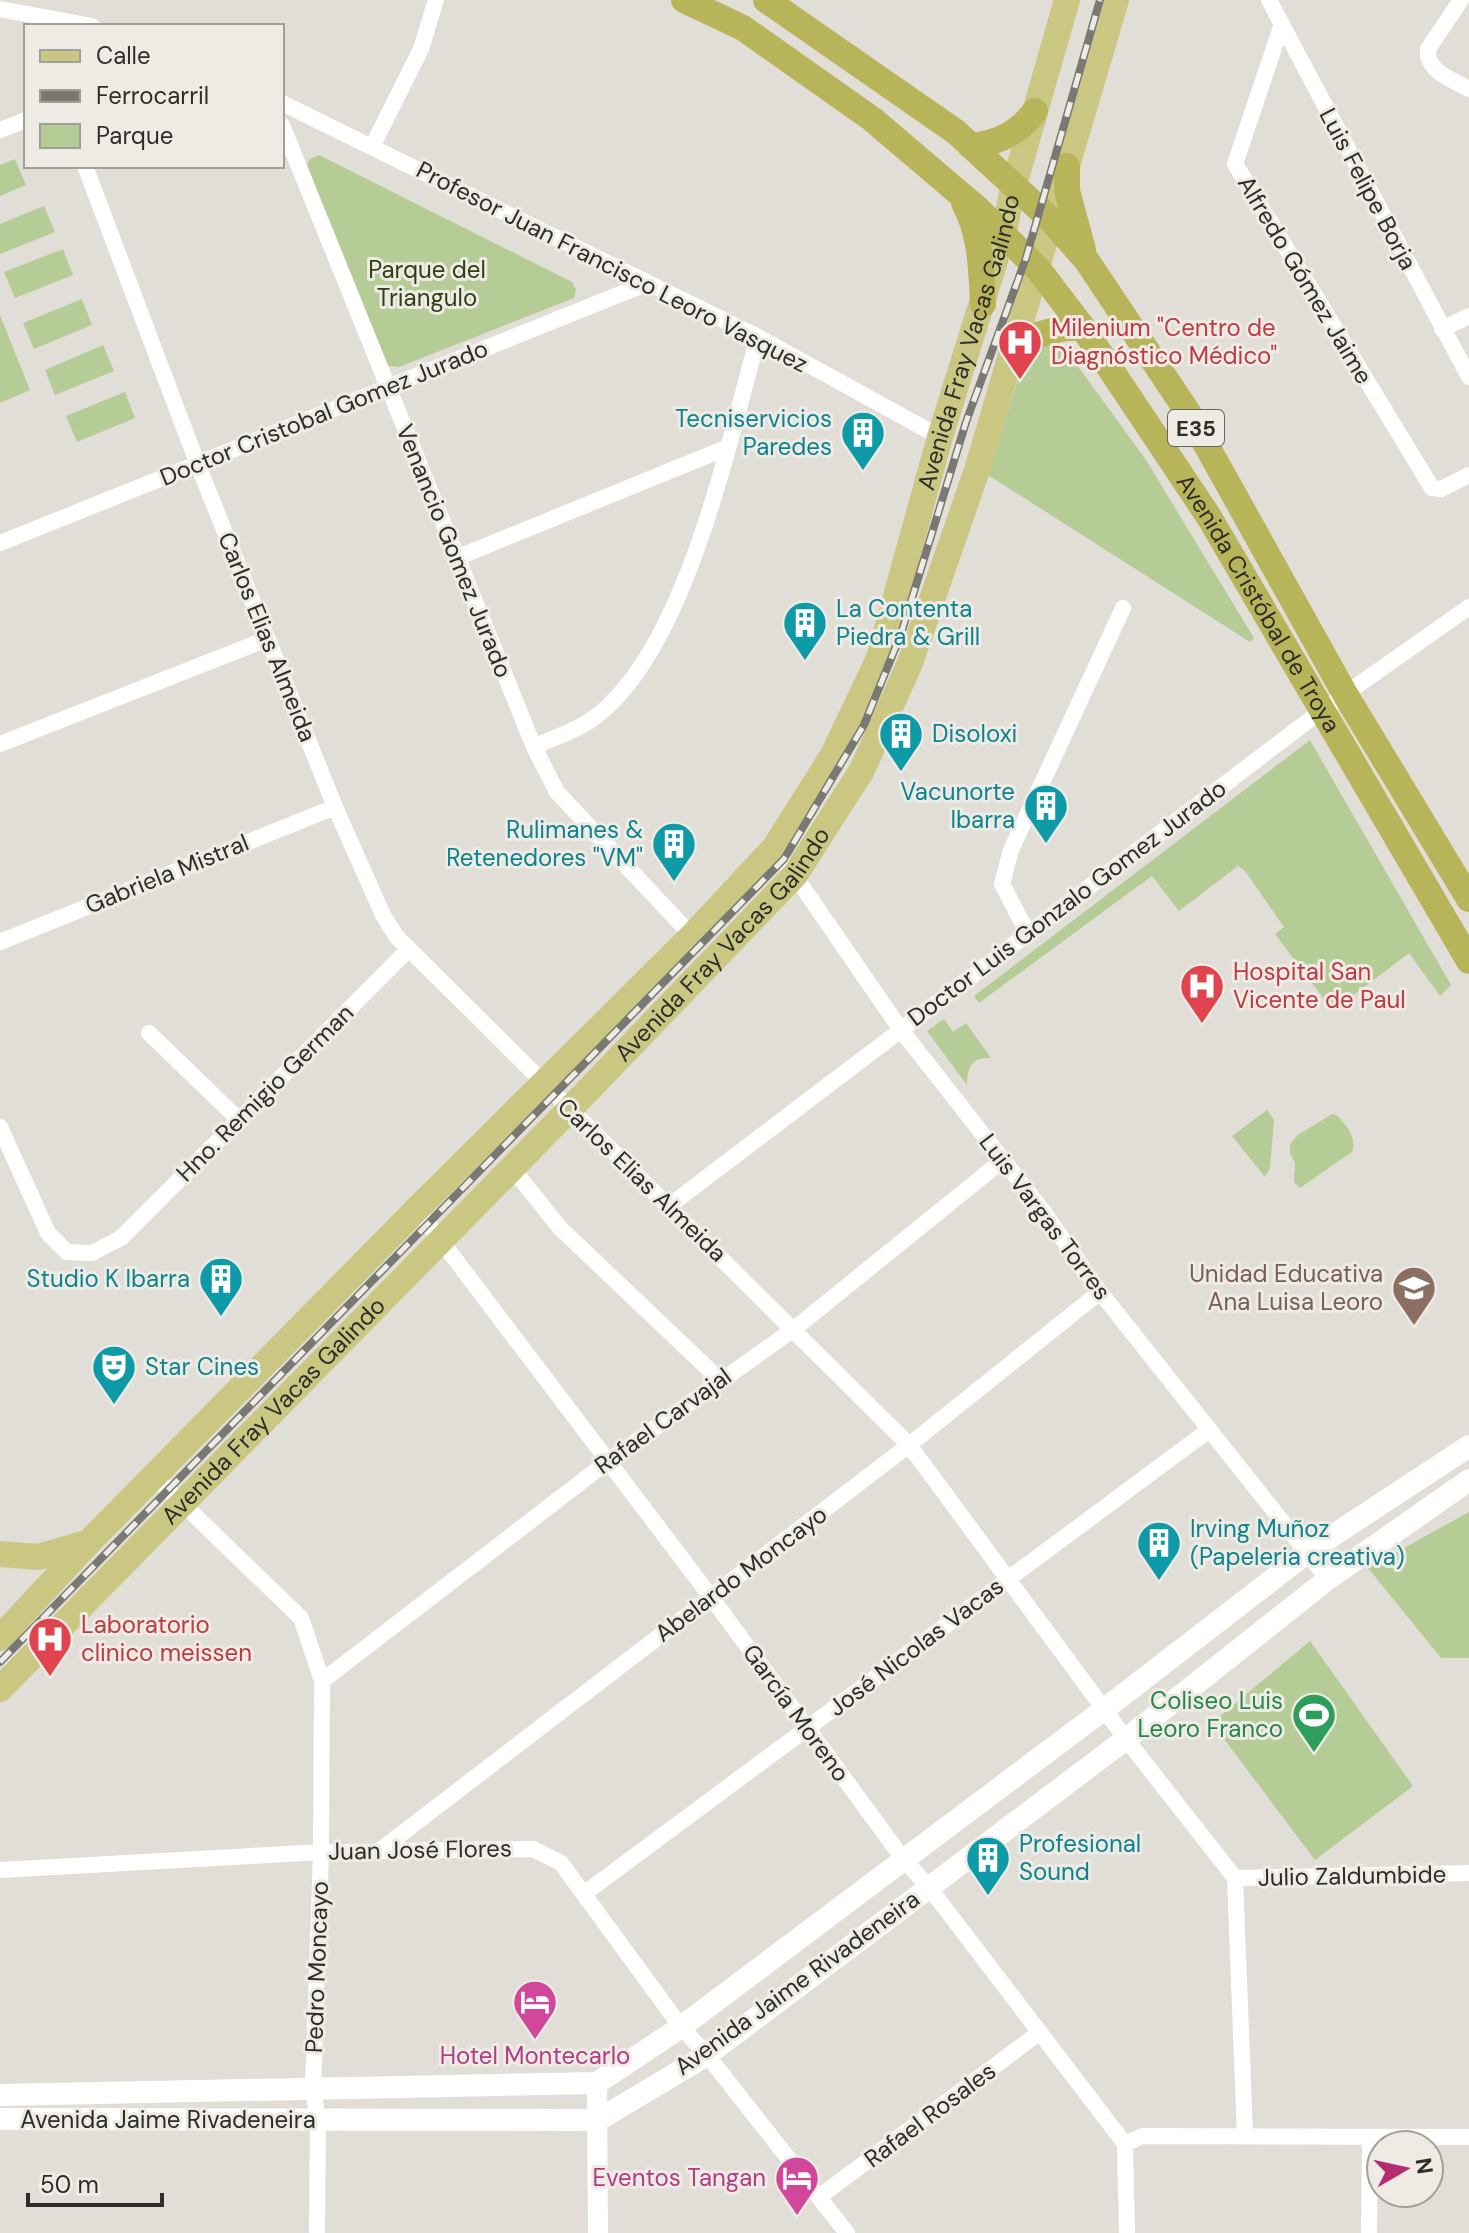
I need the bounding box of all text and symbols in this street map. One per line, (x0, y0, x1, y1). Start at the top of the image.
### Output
legend (24, 24, 284, 168)
text: Calle (96, 40, 151, 71)
text: Ferrocarril (96, 80, 209, 111)
street label: Luis Felipe Borja (1313, 102, 1424, 275)
text: Parque (96, 120, 173, 151)
street label: Profesor Juan Francisco Leoro Vasquez (411, 154, 813, 379)
street label: Alfredo Gómez Jaime (1231, 170, 1380, 390)
street label: Avenida Fray Vacas Galindo (910, 191, 1026, 494)
park label: Parque del Triangulo (368, 254, 486, 313)
place label: Milenium "Centro de Diagnóstico Médico" (1051, 312, 1277, 371)
hospital icon: Milenium "Centro de Diagnóstico Médico" (996, 318, 1044, 381)
street label: Doctor Cristobal Gomez Jurado (155, 332, 492, 493)
place label: Tecniservicios Paredes (675, 403, 832, 462)
building icon: Tecniservicios Paredes (839, 409, 887, 472)
road number: E35 (1168, 410, 1224, 446)
street label: Venancio Gomez Jurado (389, 420, 520, 682)
street label: Avenida Cristóbal de Troya (1170, 468, 1348, 738)
street label: Carlos Elias Almeida (211, 527, 324, 746)
place label: La Contenta Piedra & Grill (836, 593, 980, 652)
building icon: La Contenta Piedra & Grill (781, 599, 829, 662)
building icon: Disoloxi (877, 710, 925, 773)
place label: Disoloxi (932, 718, 1017, 749)
street label: Doctor Luis Gonzalo Gomez Jurado (901, 772, 1232, 1033)
place label: Vacunorte Ibarra (900, 776, 1015, 835)
building icon: Vacunorte Ibarra (1022, 782, 1070, 845)
place label: Rulimanes & Retenedores "VM" (446, 814, 643, 873)
building icon: Rulimanes & Retenedores "VM" (650, 820, 698, 883)
street label: Avenida Fray Vacas Galindo (608, 821, 837, 1068)
street label: Gabriela Mistral (81, 827, 253, 920)
place label: Hospital San Vicente de Paul (1233, 956, 1406, 1015)
hospital icon: Hospital San Vicente de Paul (1178, 962, 1226, 1025)
street label: Hno. Remigio German (169, 997, 360, 1188)
street label: Carlos Elias Almeida (551, 1091, 734, 1268)
street label: Luis Vargas Torres (973, 1127, 1118, 1306)
building icon: Studio K Ibarra (197, 1255, 245, 1318)
place label: Unidad Educativa Ana Luisa Leoro (1189, 1258, 1383, 1317)
place label: Studio K Ibarra (27, 1263, 190, 1294)
school or university icon: Unidad Educativa Ana Luisa Leoro (1390, 1264, 1438, 1327)
street label: Avenida Fray Vacas Galindo (154, 1290, 392, 1531)
theatre icon: Star Cines (90, 1343, 138, 1406)
place label: Star Cines (145, 1351, 259, 1382)
street label: Rafael Carvajal (588, 1361, 737, 1481)
street label: Abelardo Moncayo (648, 1499, 833, 1649)
place label: Irving Muñoz (Papeleria creativa) (1190, 1513, 1405, 1572)
building icon: Irving Muñoz (Papeleria creativa) (1135, 1519, 1183, 1582)
street label: José Nicolas Vacas (822, 1570, 1010, 1723)
place label: Laboratorio clinico meissen (81, 1609, 252, 1668)
hospital icon: Laboratorio clinico meissen (26, 1615, 74, 1678)
street label: García Moreno (736, 1638, 857, 1788)
place label: Coliseo Luis Leoro Franco (1137, 1685, 1283, 1744)
sports icon: Coliseo Luis Leoro Franco (1290, 1691, 1338, 1754)
place label: Profesional Sound (1019, 1828, 1141, 1887)
street label: Juan José Flores (328, 1832, 512, 1867)
building icon: Profesional Sound (964, 1834, 1012, 1897)
street label: Julio Zaldumbide (1257, 1858, 1447, 1893)
street label: Pedro Moncayo (298, 1880, 335, 2053)
street label: Avenida Jaime Rivadeneira (668, 1883, 925, 2082)
hotel icon: Hotel Montecarlo (511, 1978, 559, 2041)
place label: Hotel Montecarlo (440, 2040, 630, 2071)
street label: Rafael Rosales (858, 2055, 1002, 2174)
street label: Avenida Jaime Rivadeneira (20, 2104, 316, 2135)
north arrow (1365, 2129, 1445, 2209)
hotel icon: Eventos Tangan (773, 2154, 821, 2217)
text: N (1409, 2156, 1440, 2176)
scale bar (28, 2157, 162, 2207)
place label: Eventos Tangan (593, 2162, 766, 2193)
text: 50 m (40, 2169, 99, 2200)

